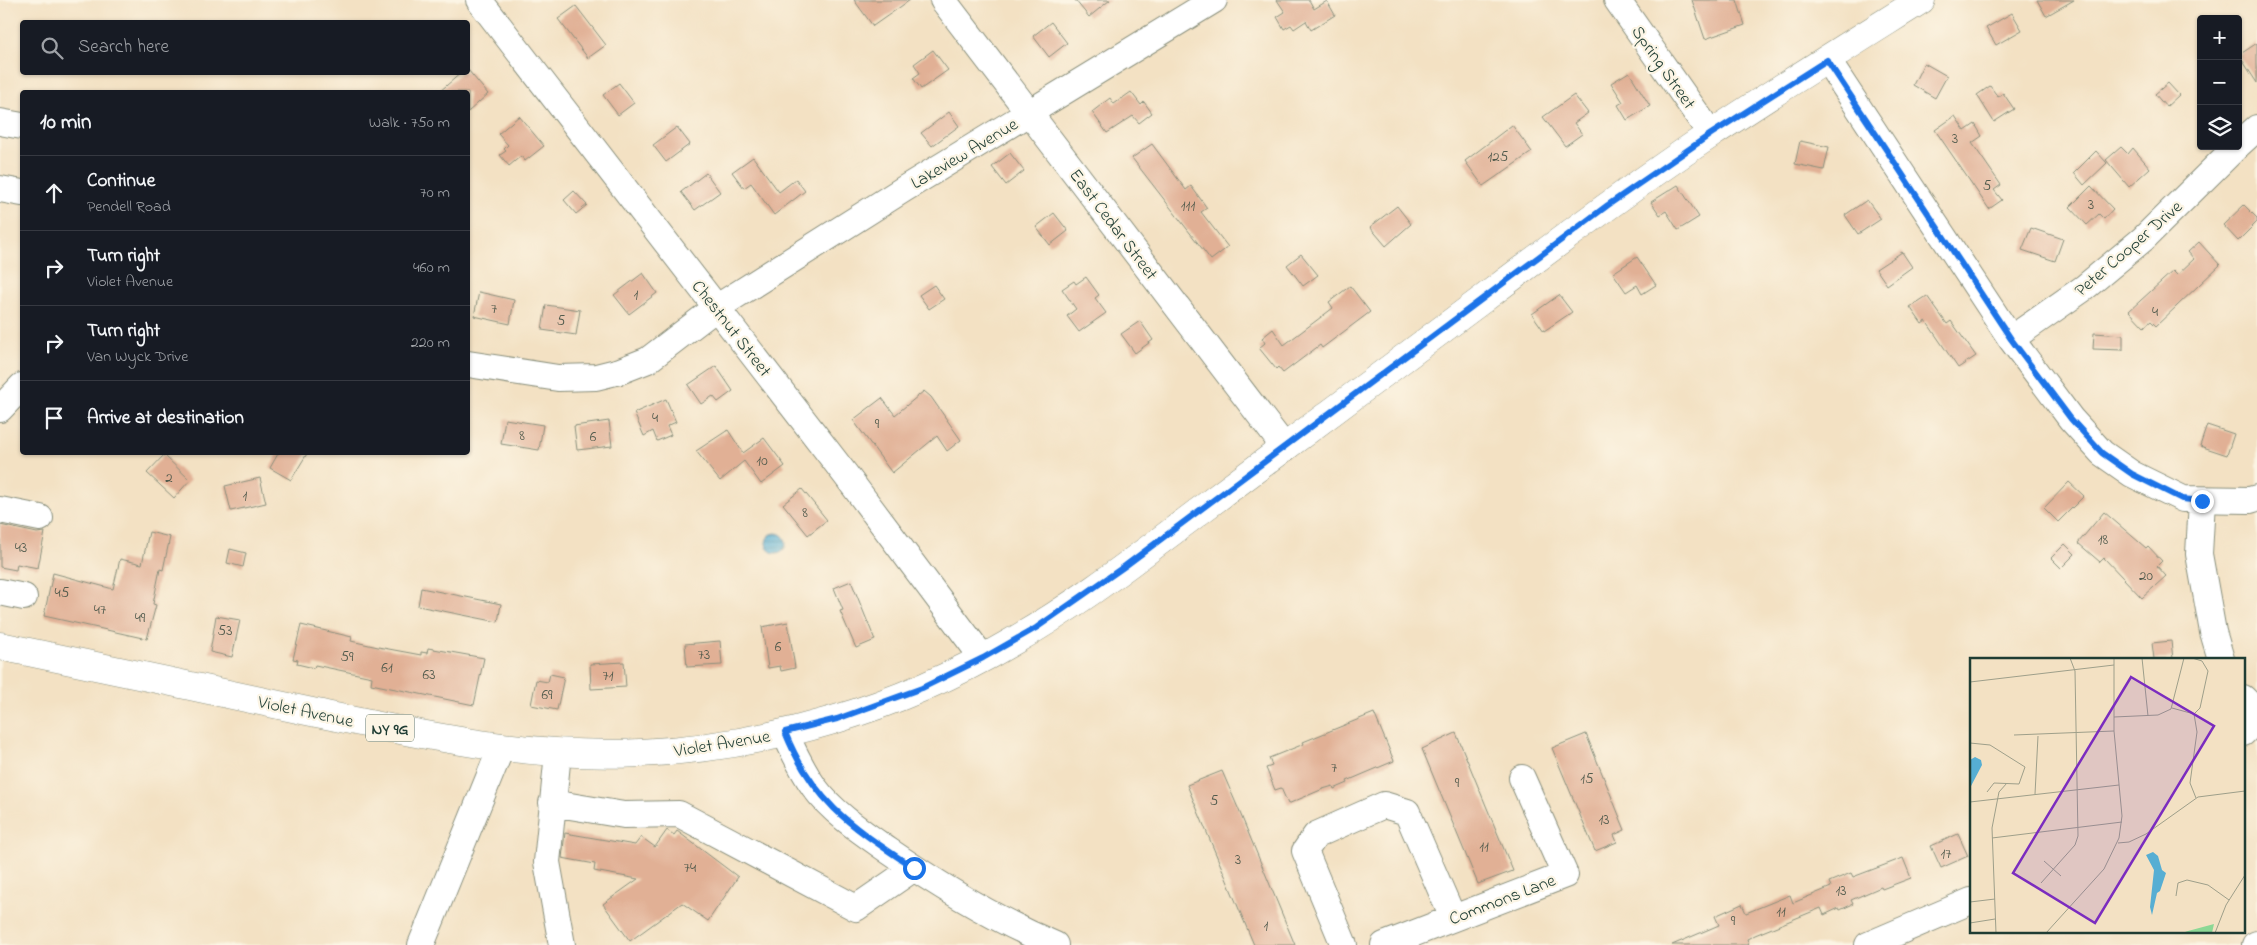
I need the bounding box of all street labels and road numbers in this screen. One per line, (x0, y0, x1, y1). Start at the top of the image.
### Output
street label: Spring Street (1623, 21, 1701, 116)
street label: Lakeview Avenue (907, 112, 1024, 197)
street label: East Cedar Street (1062, 164, 1163, 286)
street label: Peter Cooper Drive (2070, 195, 2190, 304)
street label: Chestnut Street (684, 275, 777, 383)
street label: Violet Avenue (255, 690, 357, 736)
road number: NY 9G (366, 714, 414, 741)
street label: Violet Avenue (671, 724, 773, 766)
street label: Commons Lane (1446, 868, 1561, 933)

